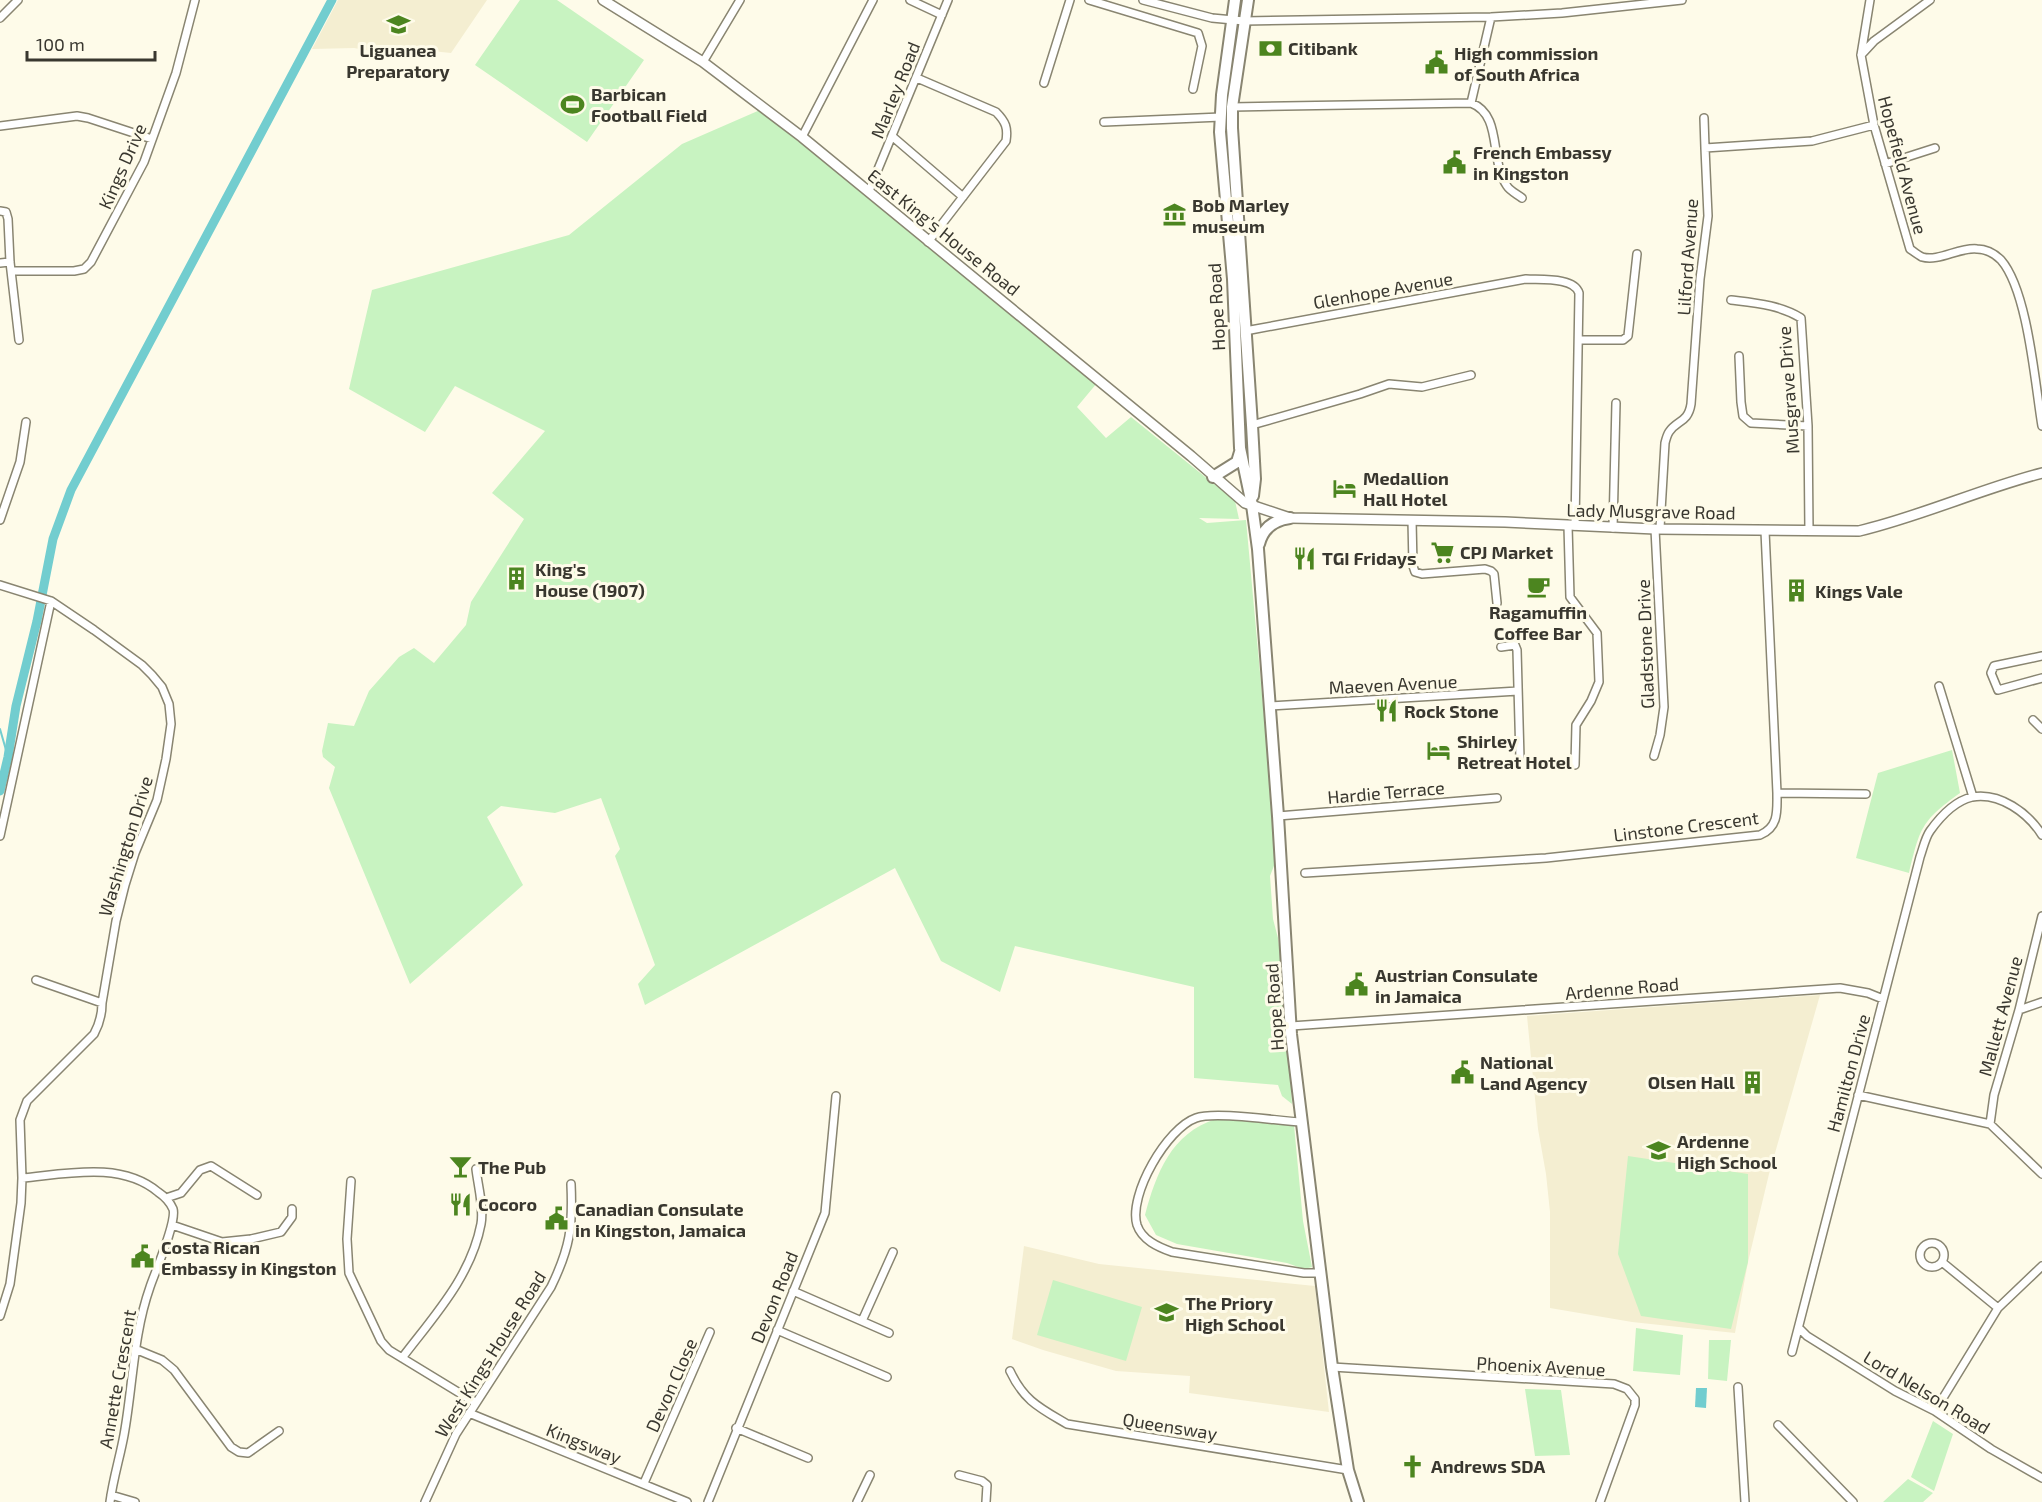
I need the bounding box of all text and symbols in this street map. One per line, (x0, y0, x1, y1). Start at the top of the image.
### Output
school or university icon: Liguanea Preparatory (385, 11, 411, 37)
scale bar (27, 24, 154, 62)
text: 100 m (36, 33, 85, 55)
bank icon: Citibank (1257, 35, 1283, 61)
place label: Citibank (1288, 37, 1358, 59)
street label: Marley Road (866, 38, 924, 142)
place label: Liguanea Preparatory (346, 39, 451, 82)
place label: High commission of South Africa (1454, 42, 1598, 85)
public building icon: High commission of South Africa (1423, 50, 1449, 76)
place label: Barbican Football Field (591, 83, 707, 126)
sports icon: Barbican Football Field (560, 91, 586, 117)
street label: Hopefield Avenue (1874, 93, 1932, 237)
street label: Kings Drive (93, 120, 151, 212)
place label: French Embassy in Kingston (1473, 141, 1612, 184)
public building icon: French Embassy in Kingston (1442, 149, 1468, 175)
street label: East King's House Road (864, 164, 1024, 300)
place label: Bob Marley museum (1192, 194, 1290, 237)
street label: Lilford Avenue (1672, 198, 1702, 316)
museum icon: Bob Marley museum (1161, 202, 1187, 228)
street label: Hope Road (1203, 263, 1229, 351)
street label: Glenhope Avenue (1311, 267, 1455, 313)
street label: Musgrave Drive (1773, 325, 1803, 455)
place label: Medallion Hall Hotel (1363, 467, 1449, 510)
hotel icon: Medallion Hall Hotel (1332, 475, 1358, 501)
street label: Lady Musgrave Road (1566, 499, 1736, 523)
supermarket icon: CPJ Market (1429, 539, 1455, 565)
place label: CPJ Market (1460, 541, 1554, 563)
restaurant icon: TGI Fridays (1291, 545, 1317, 571)
place label: TGI Fridays (1322, 547, 1417, 569)
place label: King's House (1907) (535, 558, 645, 601)
building icon: King's House (1907) (504, 566, 530, 592)
cafe icon: Ragamuffin Coffee Bar (1525, 573, 1551, 599)
building icon: Kings Vale (1784, 578, 1810, 604)
street label: Gladstone Drive (1632, 579, 1658, 709)
place label: Kings Vale (1815, 580, 1903, 602)
place label: Ragamuffin Coffee Bar (1489, 601, 1587, 644)
street label: Maeven Avenue (1328, 670, 1458, 698)
restaurant icon: Rock Stone (1373, 698, 1399, 724)
place label: Rock Stone (1404, 700, 1499, 722)
place label: Shirley Retreat Hotel (1457, 730, 1572, 773)
hotel icon: Shirley Retreat Hotel (1426, 738, 1452, 764)
street label: Washington Drive (93, 773, 157, 919)
street label: Hardie Terrace (1326, 776, 1446, 808)
street label: Linstone Crescent (1612, 806, 1760, 846)
street label: Mallett Avenue (1973, 953, 2027, 1079)
street label: Hope Road (1260, 962, 1288, 1052)
place label: Austrian Consulate in Jamaica (1375, 964, 1538, 1007)
public building icon: Austrian Consulate in Jamaica (1344, 972, 1370, 998)
street label: Ardenne Road (1564, 972, 1680, 1004)
street label: Hamilton Drive (1822, 1011, 1874, 1135)
place label: National Land Agency (1480, 1051, 1588, 1094)
public building icon: National Land Agency (1449, 1059, 1475, 1085)
building icon: Olsen Hall (1740, 1069, 1766, 1095)
place label: Olsen Hall (1648, 1071, 1735, 1093)
place label: Ardenne High School (1677, 1130, 1777, 1173)
school or university icon: Ardenne High School (1646, 1138, 1672, 1164)
bar icon: The Pub (447, 1154, 473, 1180)
place label: The Pub (478, 1156, 546, 1178)
restaurant icon: Cocoro (447, 1191, 473, 1217)
place label: Cocoro (478, 1193, 537, 1215)
place label: Canadian Consulate in Kingston, Jamaica (575, 1198, 746, 1241)
public building icon: Canadian Consulate in Kingston, Jamaica (544, 1206, 570, 1232)
place label: Costa Rican Embassy in Kingston (161, 1236, 337, 1279)
public building icon: Costa Rican Embassy in Kingston (130, 1244, 156, 1270)
street label: Devon Road (746, 1248, 802, 1346)
street label: West Kings House Road (430, 1267, 550, 1441)
place label: The Priory High School (1185, 1292, 1285, 1335)
school or university icon: The Priory High School (1154, 1300, 1180, 1326)
street label: Annette Crescent (94, 1308, 140, 1450)
street label: Devon Close (641, 1335, 701, 1435)
street label: Lord Nelson Road (1860, 1346, 1994, 1438)
street label: Phoenix Avenue (1476, 1352, 1606, 1380)
street label: Queensway (1121, 1408, 1219, 1444)
street label: Kingsway (543, 1418, 625, 1468)
church icon: Andrews SDA (1400, 1453, 1426, 1479)
place label: Andrews SDA (1431, 1455, 1545, 1477)

